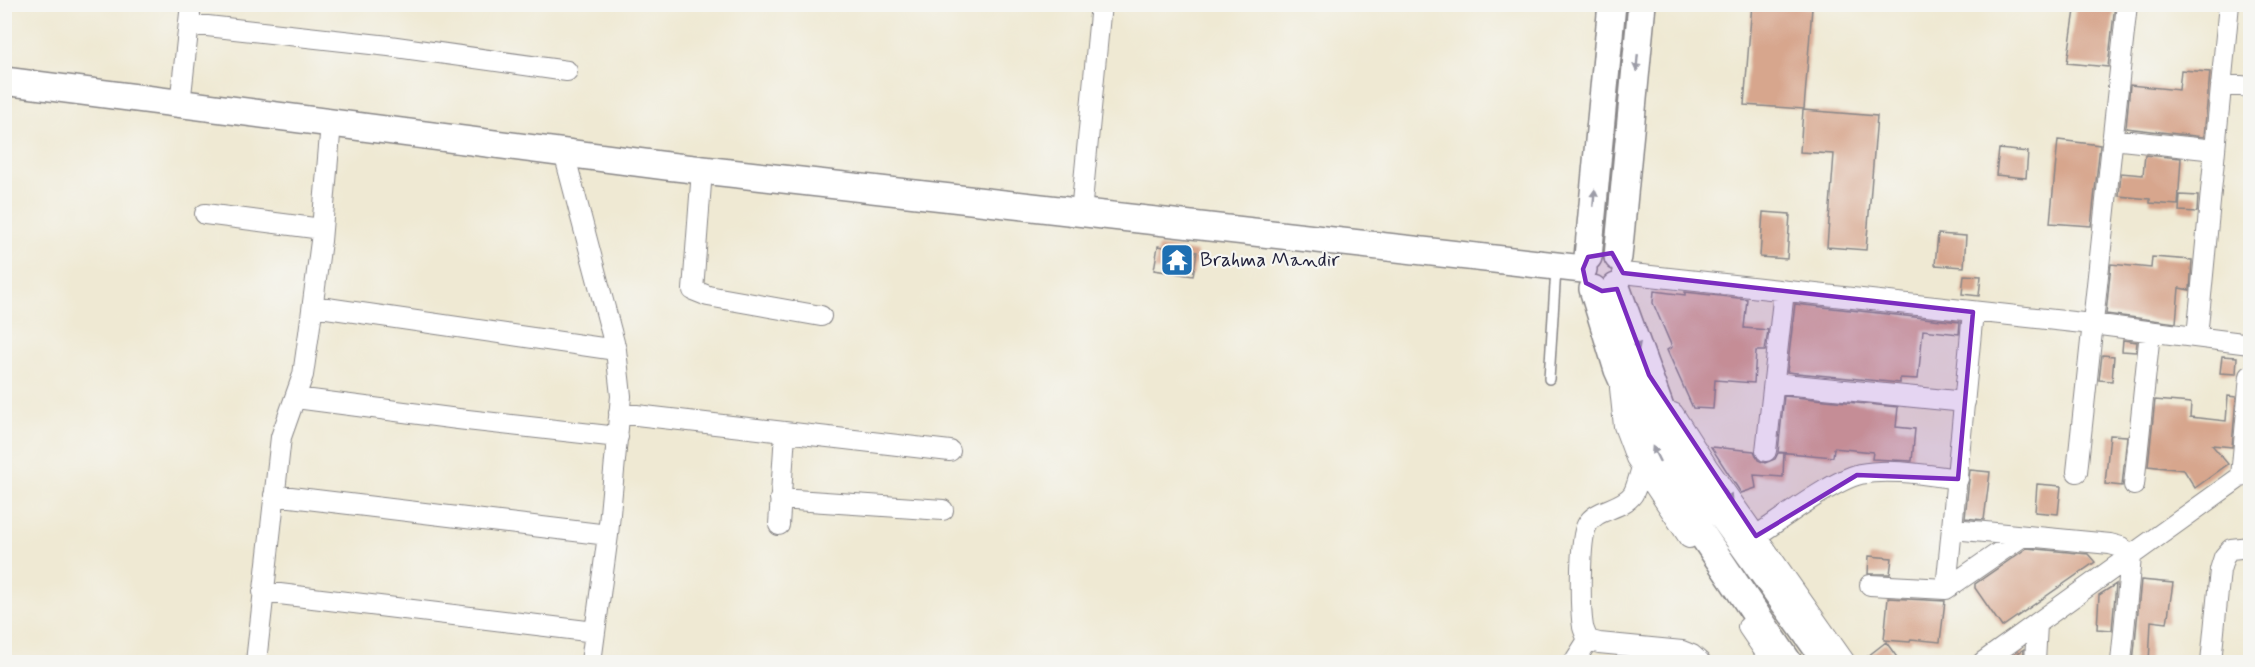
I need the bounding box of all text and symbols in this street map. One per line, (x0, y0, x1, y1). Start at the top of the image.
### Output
one-way arrow (1632, 53, 1642, 72)
one-way arrow (1589, 189, 1599, 208)
temple icon: Brahma Mandir (1159, 242, 1195, 278)
place label: Brahma Mandir (1200, 247, 1340, 274)
one-way arrow (1631, 333, 1641, 351)
one-way arrow (1652, 445, 1661, 462)
one-way arrow (1721, 486, 1733, 502)

